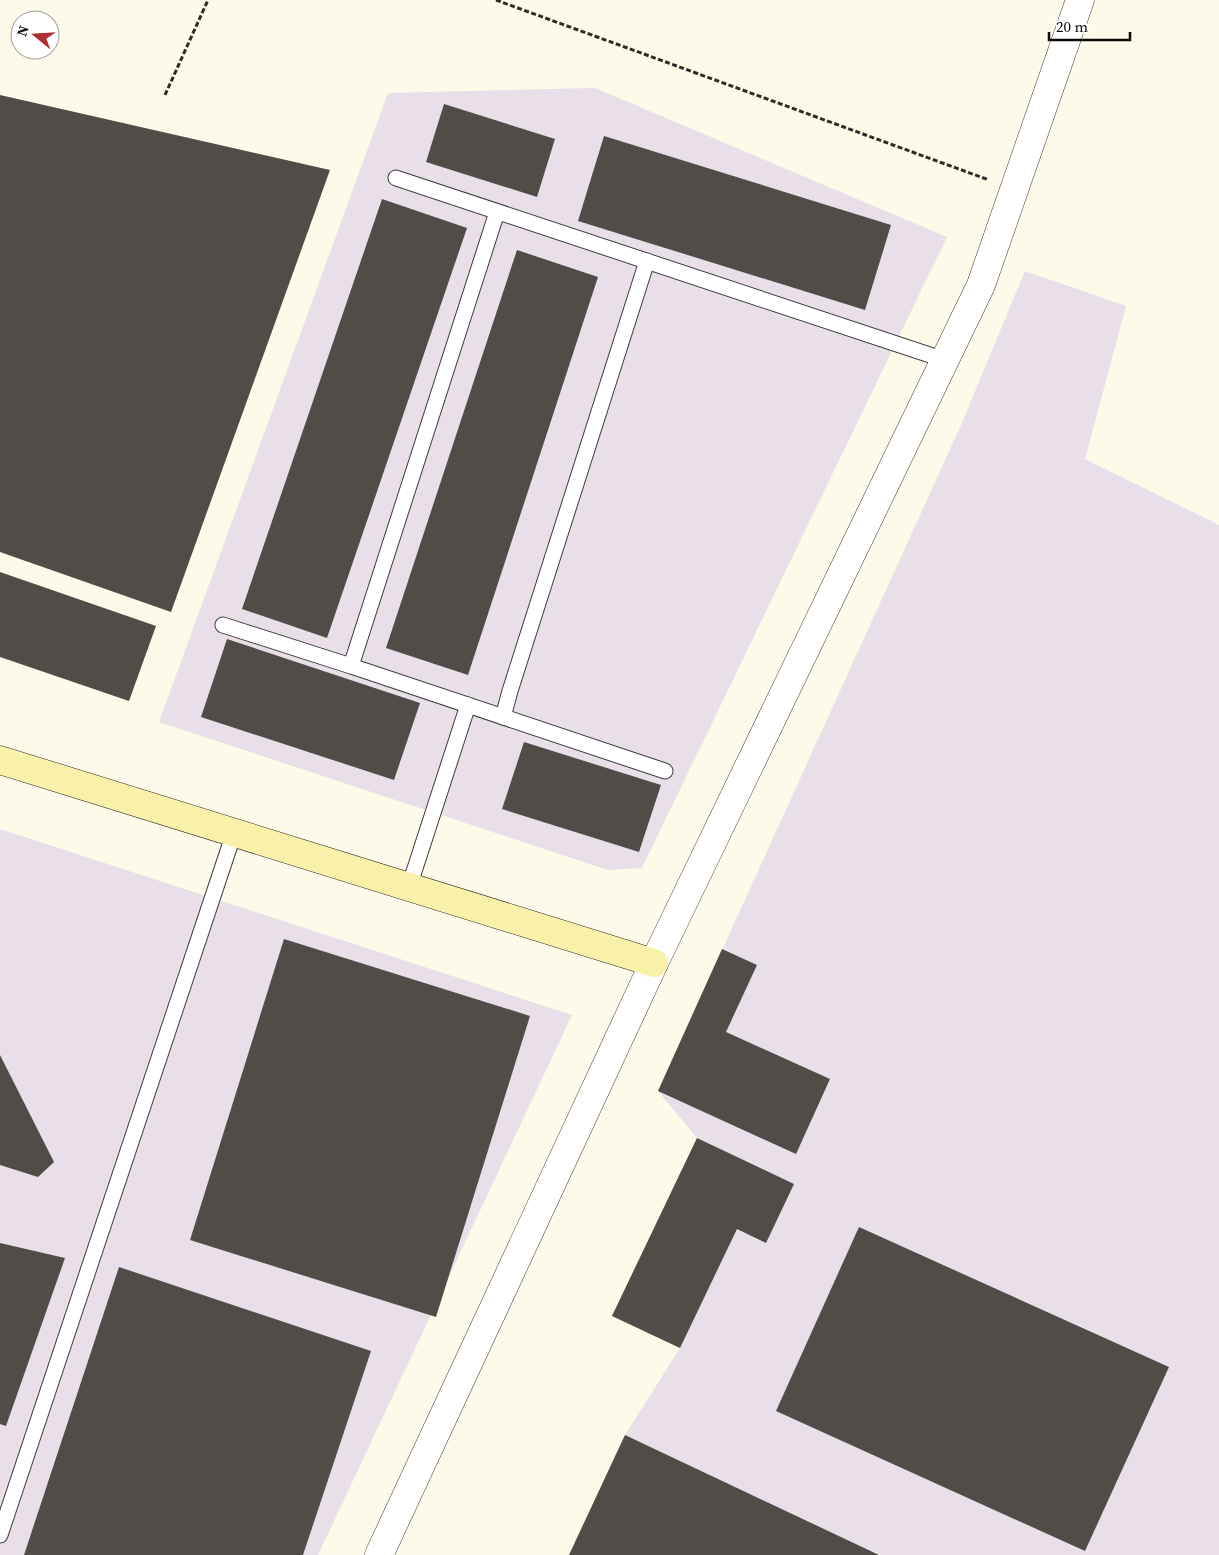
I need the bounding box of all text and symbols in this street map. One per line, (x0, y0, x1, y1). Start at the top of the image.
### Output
north arrow (10, 10, 60, 60)
scale bar (1049, 10, 1130, 42)
text: 20 m (1056, 16, 1088, 37)
text: N (12, 23, 34, 39)

